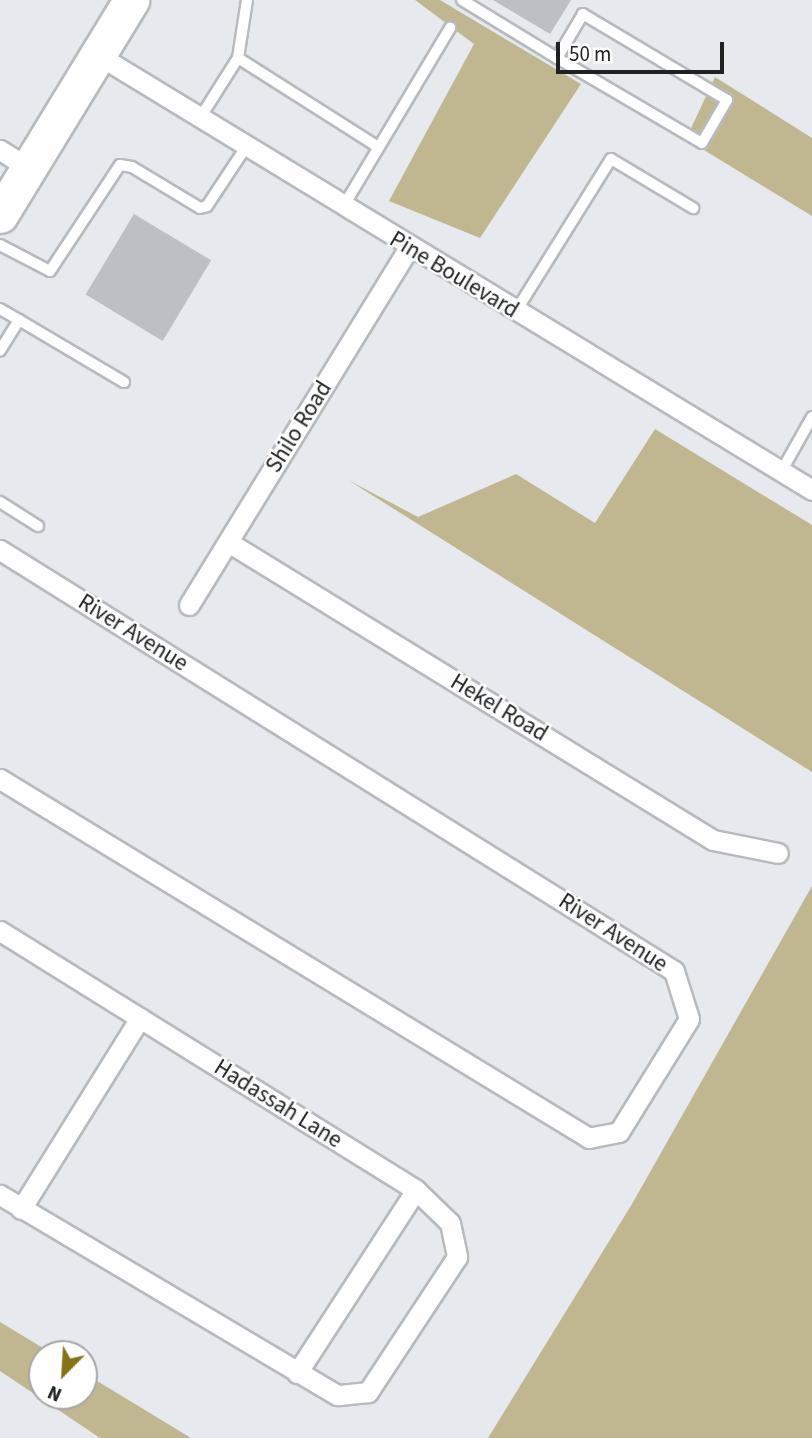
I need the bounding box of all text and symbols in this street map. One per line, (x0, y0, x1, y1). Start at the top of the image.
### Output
scale bar (560, 28, 728, 72)
text: 50 m (569, 39, 611, 69)
street label: Pine Boulevard (385, 226, 523, 324)
street label: Shilo Road (260, 376, 338, 478)
street label: River Avenue (73, 588, 193, 678)
street label: Hekel Road (445, 668, 553, 748)
street label: River Avenue (553, 888, 673, 978)
street label: Hadassah Lane (209, 1054, 347, 1154)
north arrow (28, 1340, 98, 1410)
text: N (44, 1378, 66, 1408)

